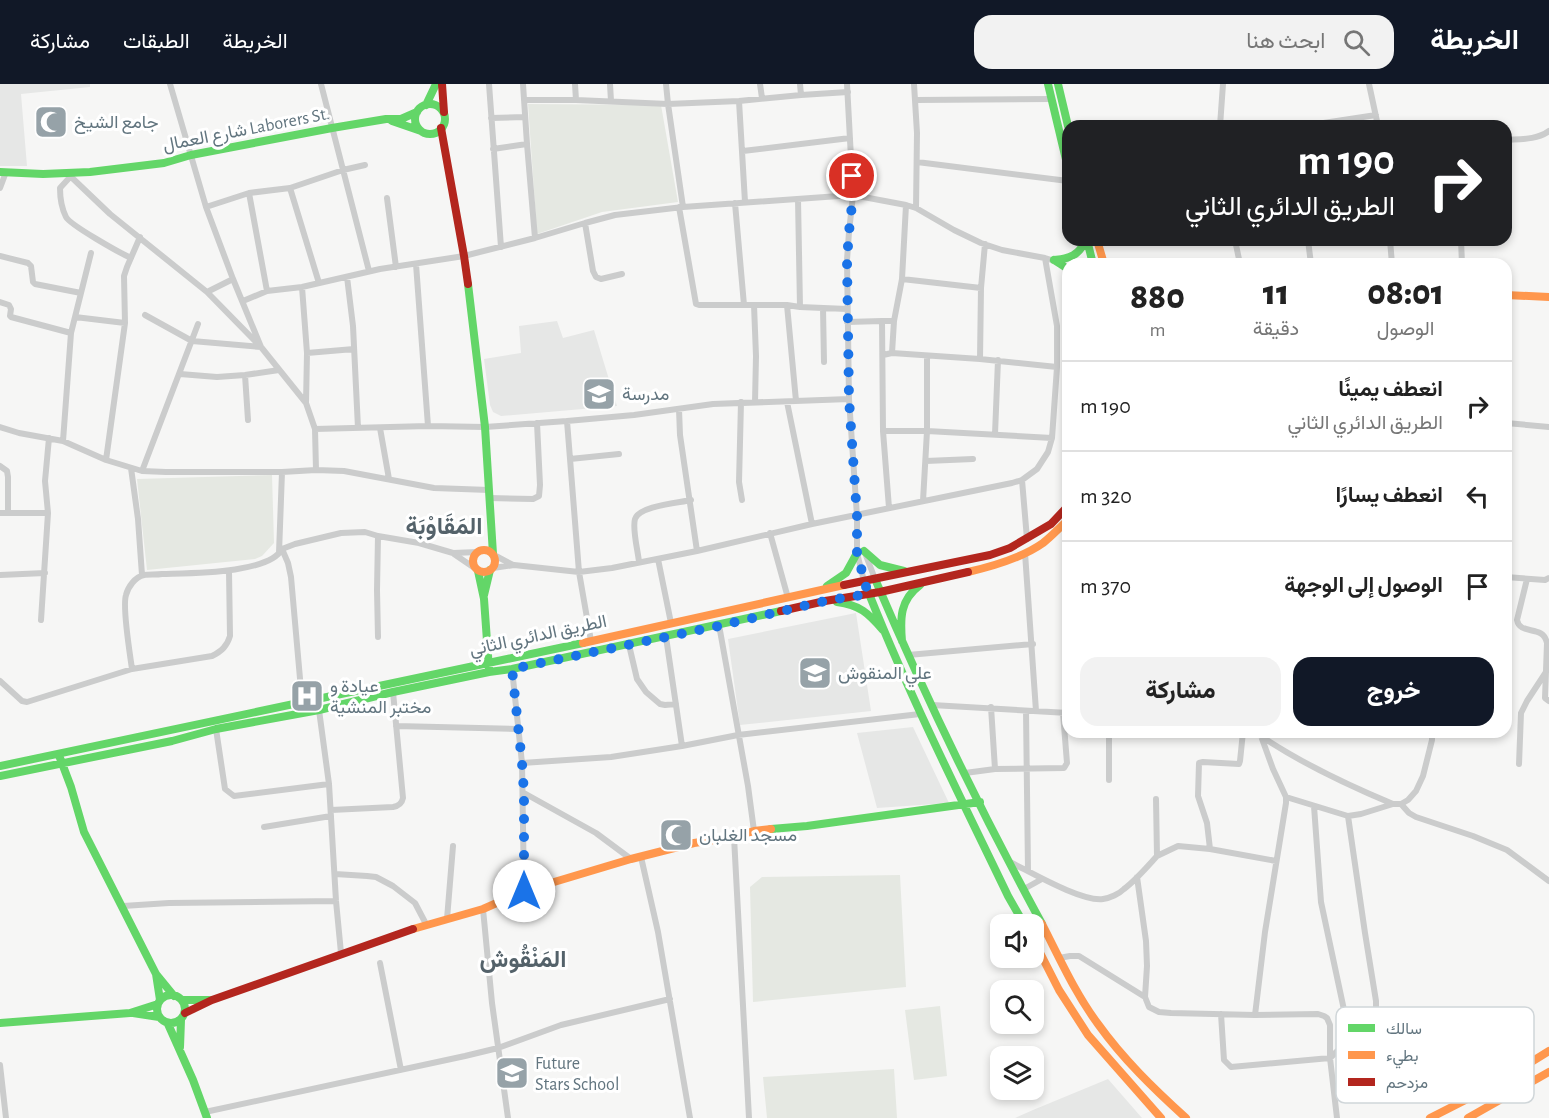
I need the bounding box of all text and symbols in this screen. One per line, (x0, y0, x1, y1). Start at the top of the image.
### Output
search box (974, 15, 1394, 69)
icon: search (1340, 26, 1373, 59)
text: الخريطة (1430, 27, 1519, 55)
text: ابحث هنا (1246, 30, 1325, 52)
text: مشاركة (30, 31, 90, 52)
text: الطبقات (123, 31, 190, 52)
text: الخريطة (223, 31, 288, 52)
mosque icon: جامع الشيخ (33, 104, 69, 140)
street label: شارع العمال Laborers St. (161, 105, 331, 157)
place label: جامع الشيخ (74, 114, 159, 134)
text: 190 m (1297, 140, 1395, 182)
icon: right (1416, 144, 1494, 222)
pin (826, 150, 877, 201)
icon: arrive (835, 159, 868, 192)
text: الطريق الدائري الثاني (1185, 193, 1395, 220)
text: 11 (1263, 275, 1289, 311)
text: 08:01 (1367, 275, 1444, 311)
text: 880 (1130, 279, 1185, 315)
text: دقيقة (1253, 319, 1299, 339)
text: الوصول (1377, 319, 1434, 339)
text: m (1149, 320, 1165, 340)
school or university icon: مدرسة (581, 376, 617, 412)
text: انعطف يمينًا (1338, 378, 1443, 400)
place label: مدرسة (622, 386, 669, 405)
icon: right (1461, 390, 1494, 423)
text: 190 m (1080, 395, 1131, 417)
text: الطريق الدائري الثاني (1288, 413, 1443, 433)
icon: left (1461, 480, 1494, 513)
text: انعطف يسارًا (1336, 484, 1443, 506)
text: 320 m (1080, 485, 1132, 507)
district label: المَقَاوْبَة (406, 513, 482, 541)
icon: arrive (1461, 570, 1494, 603)
text: الوصول إلى الوجهة (1284, 574, 1443, 596)
text: 370 m (1080, 575, 1131, 597)
street label: الطريق الدائري الثاني (468, 613, 610, 664)
school or university icon: علي المنقوش (797, 655, 833, 691)
button: مشاركة (1080, 657, 1281, 726)
button: خروج (1293, 657, 1494, 726)
place label: علي المنقوش (838, 665, 932, 688)
hospital icon: عيادة و مختبر المنشية (289, 678, 325, 714)
place label: عيادة و مختبر المنشية (330, 678, 431, 718)
mosque icon: مسجد الغلبان (658, 817, 694, 853)
place label: مسجد الغلبان (699, 827, 797, 845)
position arrow (492, 859, 556, 923)
map controls (990, 914, 1044, 1100)
button: sound (990, 914, 1044, 968)
district label: المَنْقُوش (480, 944, 566, 974)
button: search (990, 980, 1044, 1034)
legend (1336, 1007, 1534, 1103)
text: سالك (1386, 1021, 1422, 1037)
button: layers (990, 1046, 1044, 1100)
text: بطيء (1386, 1048, 1418, 1069)
school or university icon: Future Stars School (494, 1055, 530, 1091)
place label: Future Stars School (535, 1055, 619, 1094)
text: مزدحم (1386, 1075, 1428, 1093)

